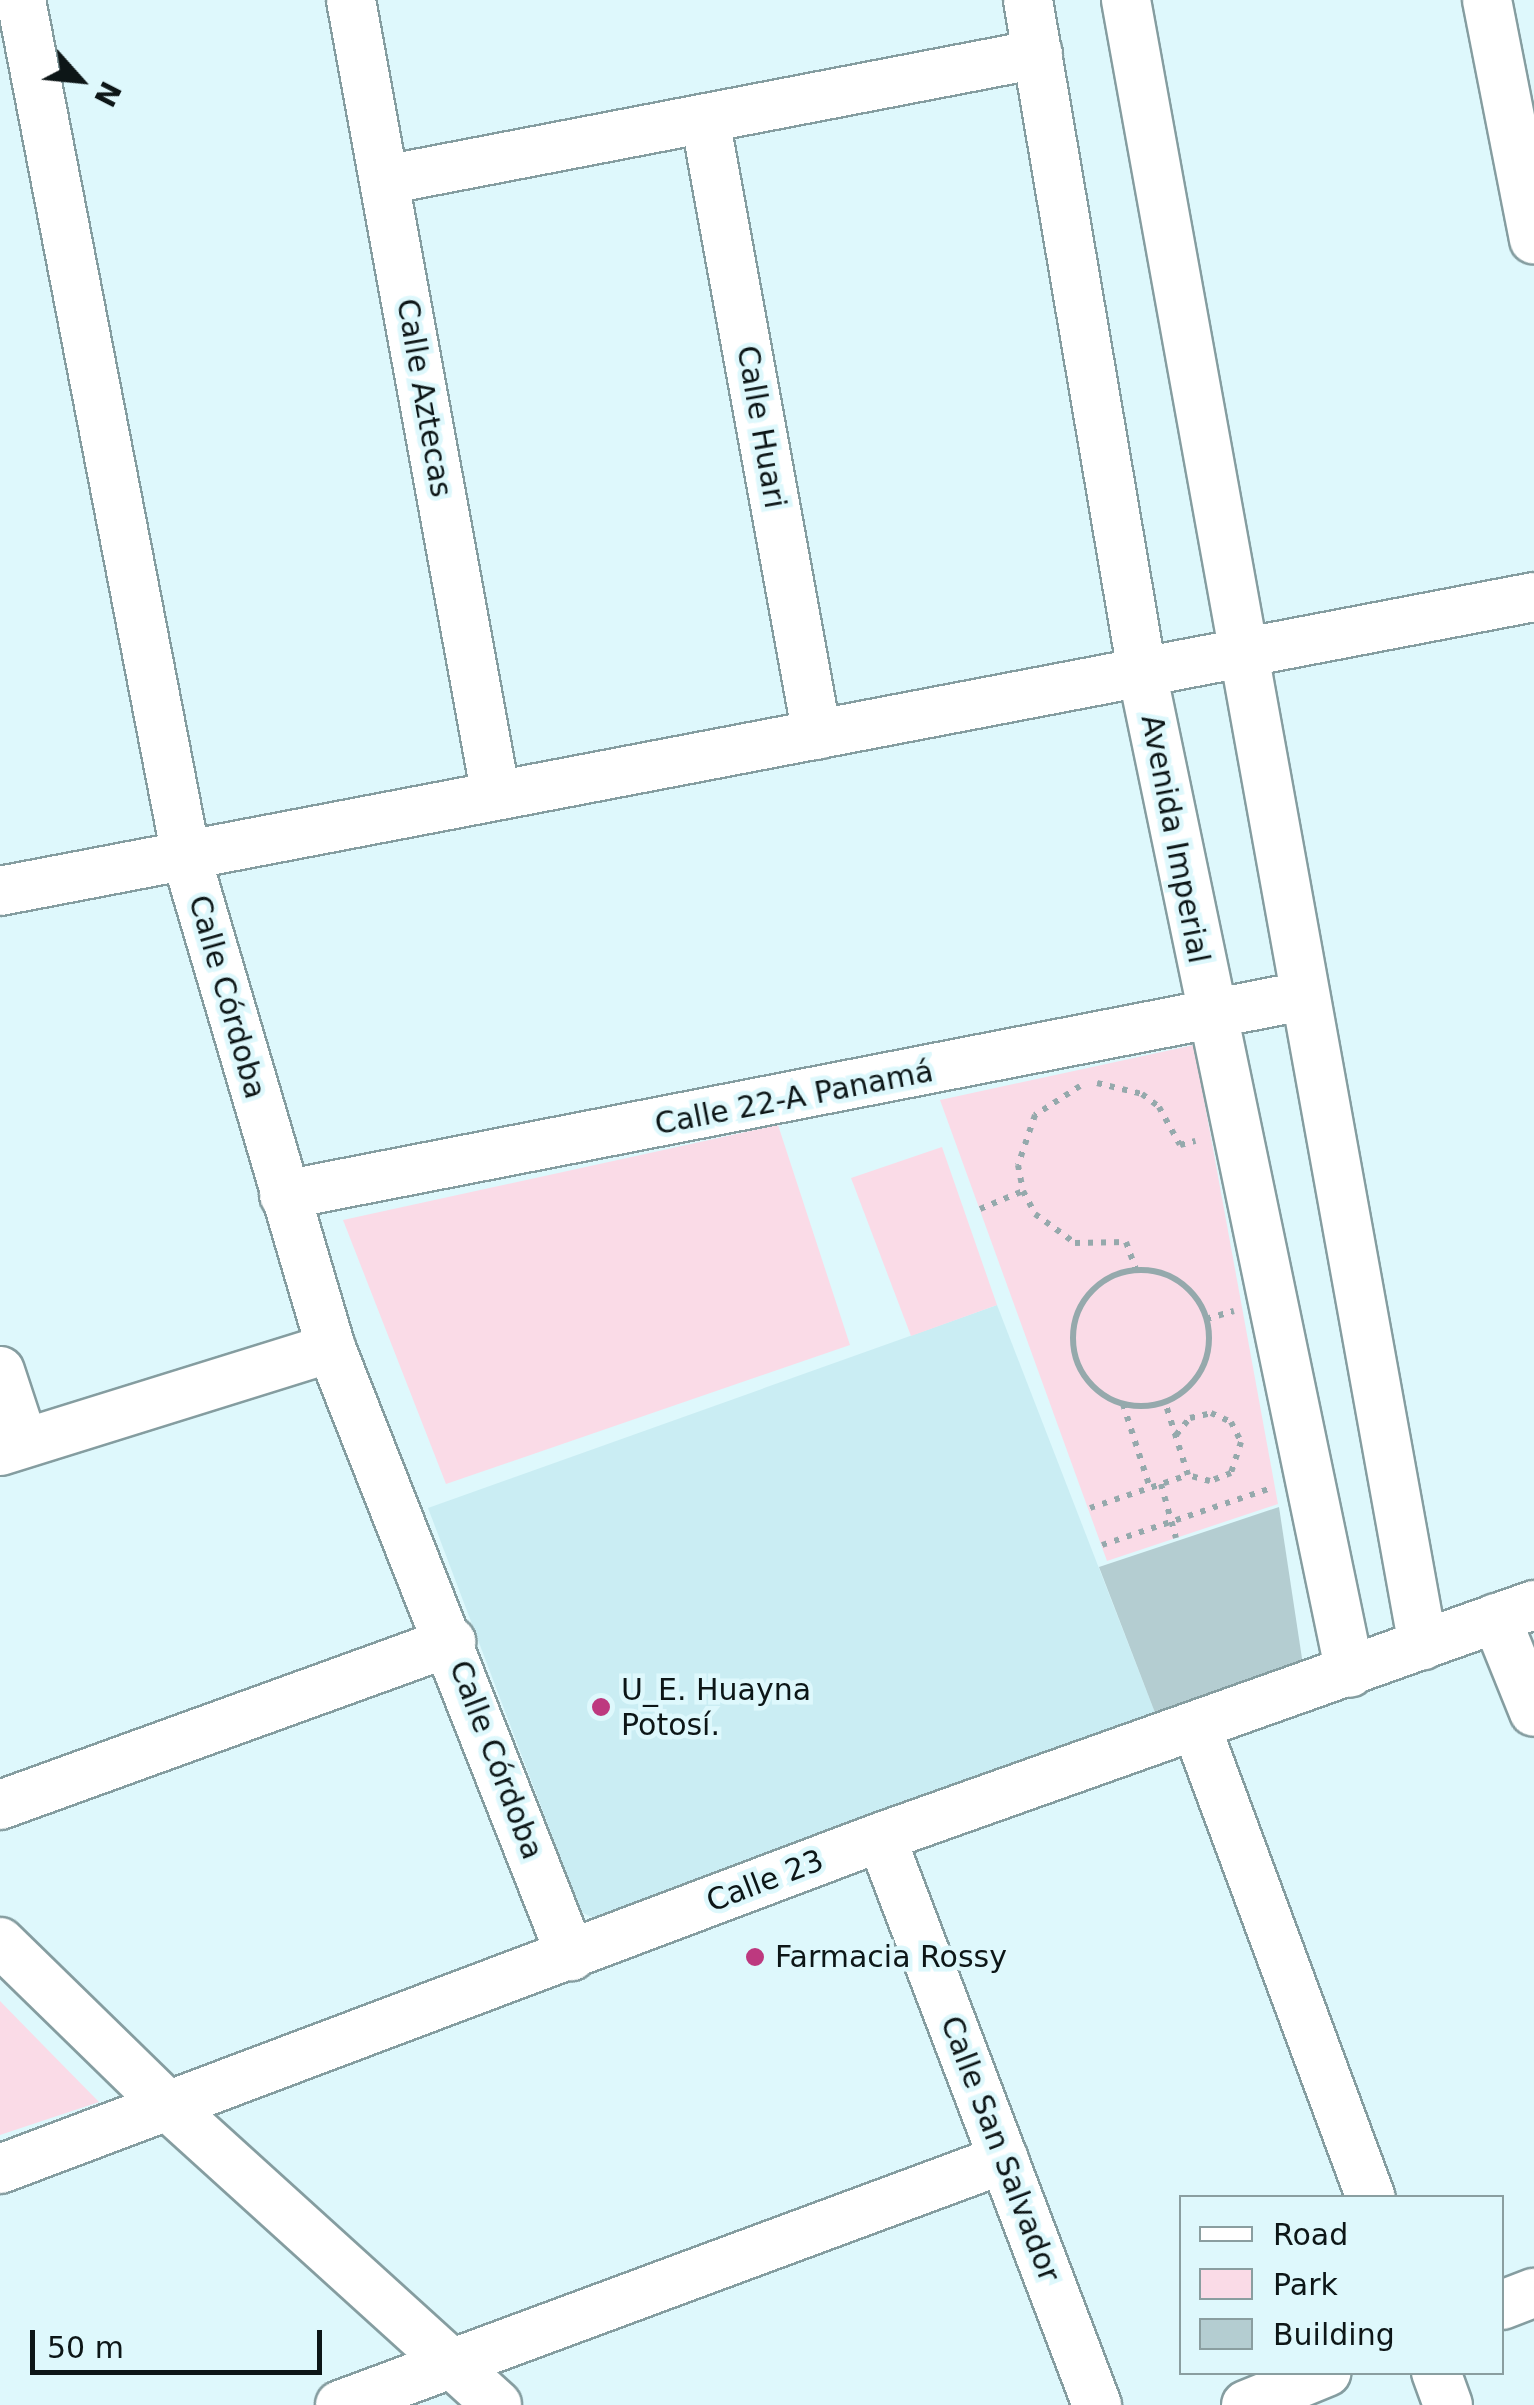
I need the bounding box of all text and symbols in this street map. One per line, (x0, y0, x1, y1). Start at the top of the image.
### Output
north arrow (30, 30, 130, 130)
text: N (87, 76, 127, 112)
street label: Calle Aztecas (389, 296, 459, 500)
street label: Calle Huari (729, 343, 793, 511)
street label: Avenida Imperial (1133, 712, 1217, 966)
street label: Calle Córdoba (181, 891, 273, 1103)
street label: Calle 22-A Panamá (652, 1053, 936, 1143)
street label: Calle Córdoba (442, 1656, 550, 1864)
place label: U_E. Huayna Potosí. (621, 1672, 811, 1742)
marker: U_E. Huayna Potosí. (590, 1696, 612, 1718)
street label: Calle 23 (702, 1842, 828, 1920)
place label: Farmacia Rossy (775, 1939, 1007, 1975)
marker: Farmacia Rossy (744, 1946, 766, 1968)
street label: Calle San Salvador (933, 2011, 1067, 2287)
legend (1179, 2195, 1504, 2375)
text: Road (1273, 2217, 1348, 2252)
text: Park (1273, 2267, 1338, 2302)
scale bar (35, 2310, 328, 2372)
text: Building (1273, 2317, 1395, 2352)
text: 50 m (47, 2330, 124, 2365)

